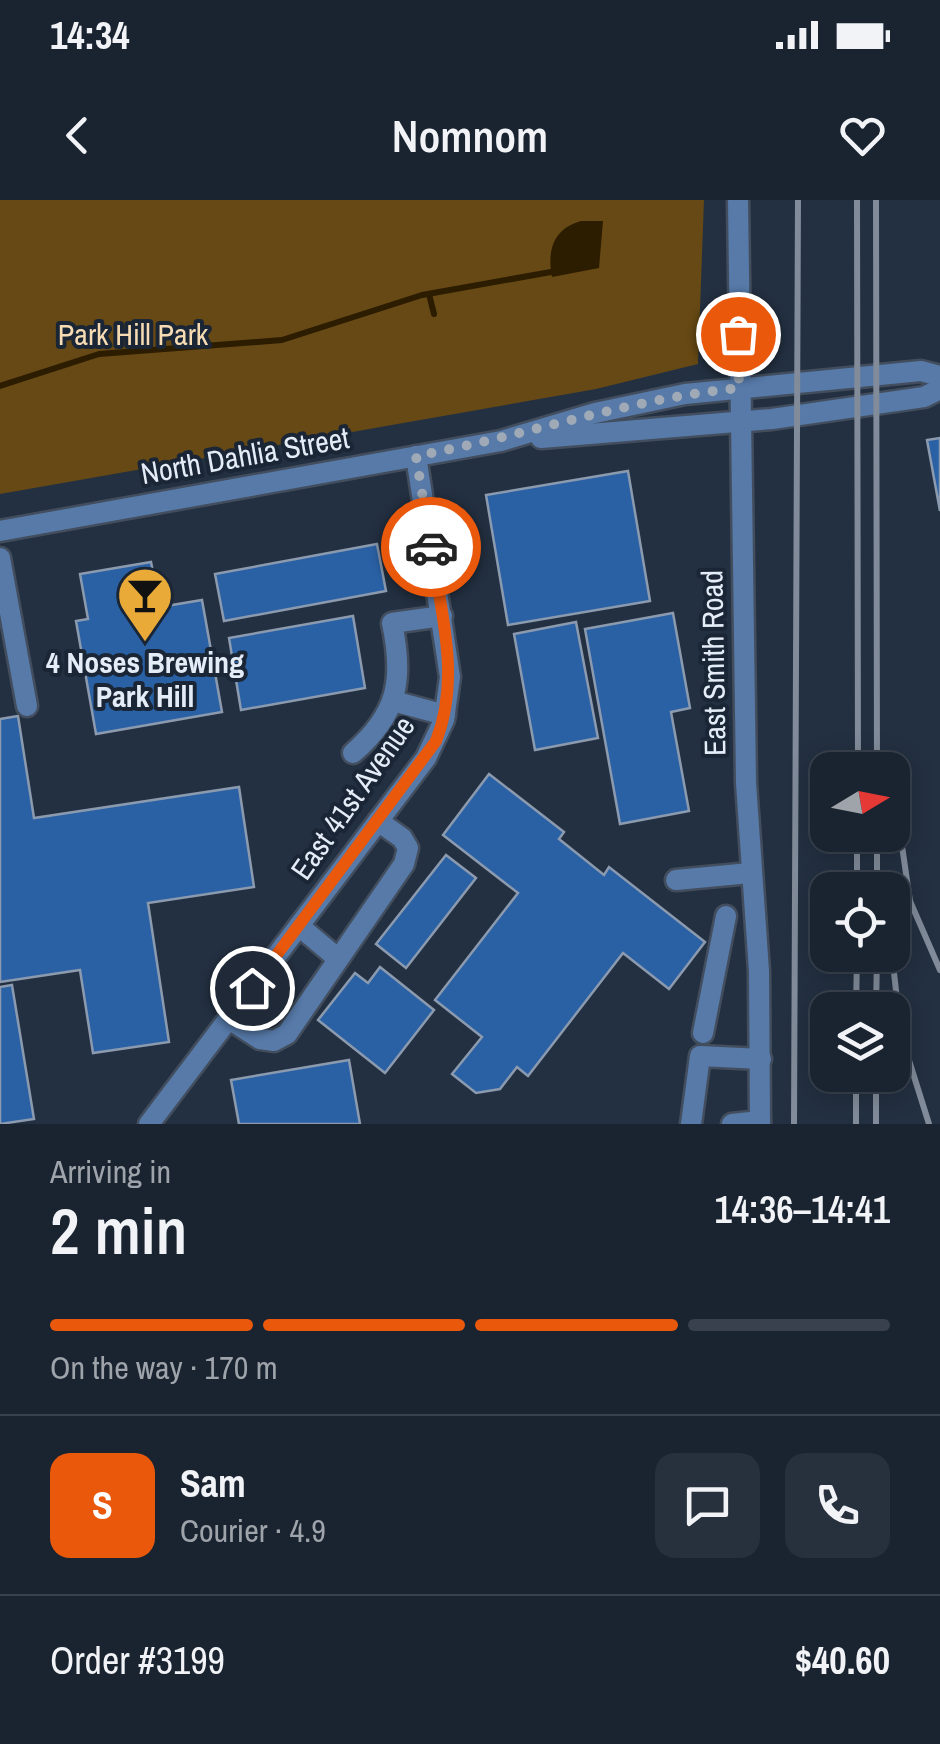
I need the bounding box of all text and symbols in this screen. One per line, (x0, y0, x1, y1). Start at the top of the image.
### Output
text: 14:34 (50, 10, 130, 61)
text: Nomnom (392, 105, 548, 166)
icon: back (50, 108, 105, 163)
icon: heart (835, 108, 890, 163)
pin (696, 292, 781, 377)
icon: bag (711, 307, 766, 362)
park label: Park Hill Park (58, 314, 209, 354)
street label: North Dahlia Street (138, 417, 352, 493)
courier (381, 497, 481, 597)
icon: car (404, 520, 459, 575)
bar icon: 4 Noses Brewing Park Hill (115, 565, 175, 644)
street label: East Smith Road (691, 570, 735, 756)
place label: 4 Noses Brewing Park Hill (46, 642, 244, 716)
street label: East 41st Avenue (281, 708, 423, 887)
north arrow (810, 752, 910, 852)
map controls (810, 752, 910, 1092)
button: locate (810, 872, 910, 972)
pin (210, 946, 295, 1031)
icon: home (225, 961, 280, 1016)
button: layers (810, 992, 910, 1092)
text: Arriving in (50, 1150, 171, 1193)
text: 14:36–14:41 (714, 1184, 890, 1235)
text: 2 min (50, 1187, 187, 1274)
text: On the way · 170 m (50, 1346, 278, 1389)
button: chat (655, 1453, 760, 1558)
button: phone (785, 1453, 890, 1558)
text: Sam (180, 1458, 246, 1509)
text: S (92, 1480, 113, 1531)
text: Courier · 4.9 (180, 1509, 326, 1552)
text: Order #3199 (50, 1635, 225, 1686)
text: $40.60 (795, 1635, 890, 1686)

